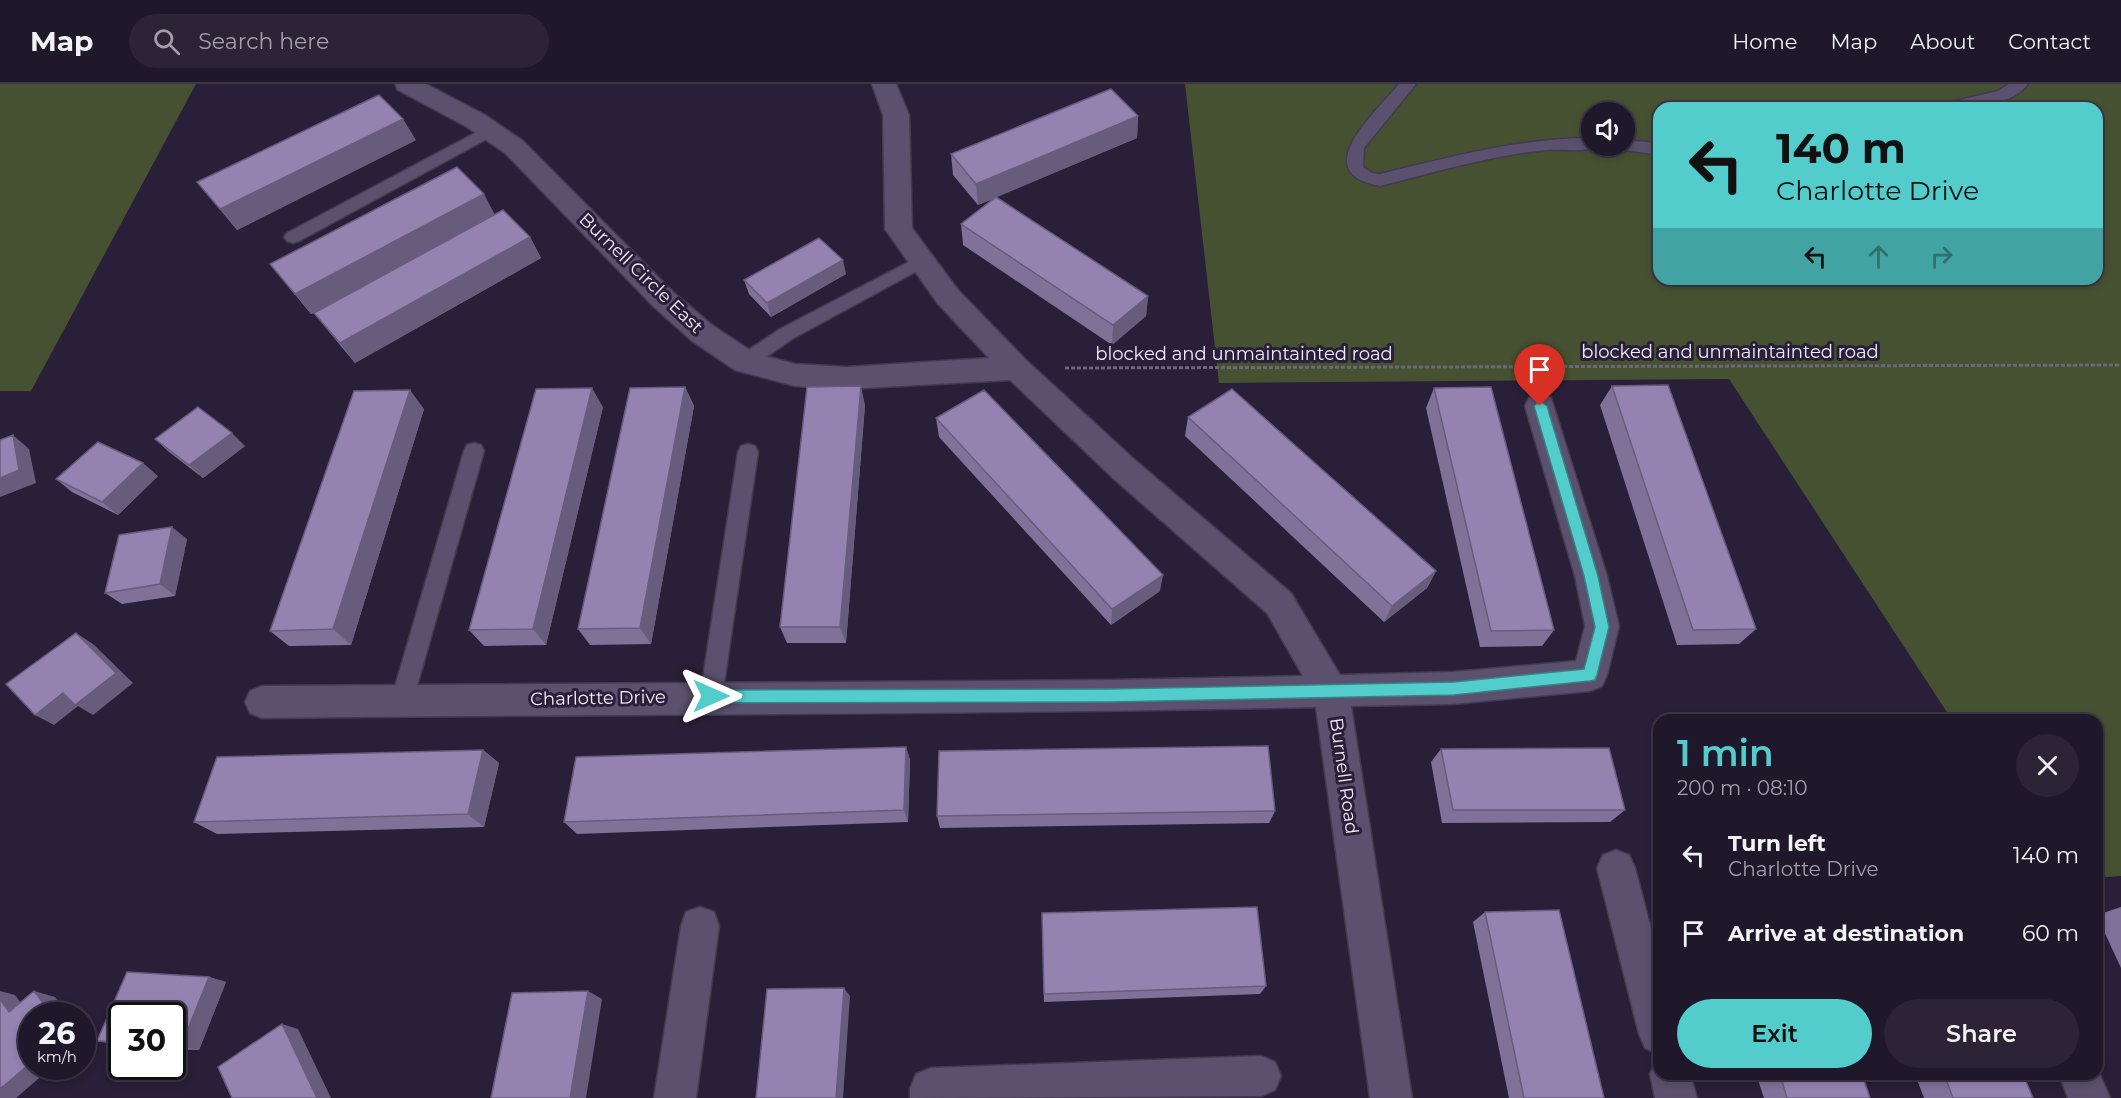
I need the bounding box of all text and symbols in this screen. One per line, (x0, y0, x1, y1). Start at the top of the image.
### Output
search box (129, 14, 549, 68)
text: Map (30, 24, 93, 58)
icon: search (150, 25, 183, 58)
text: Search here (198, 28, 329, 55)
text: Home (1732, 29, 1797, 54)
text: Map (1830, 29, 1877, 54)
text: About (1910, 29, 1975, 54)
text: Contact (2008, 29, 2091, 54)
map controls (1581, 102, 1635, 156)
button: sound (1581, 102, 1635, 156)
text: 140 m (1776, 122, 1906, 174)
icon: left (1677, 126, 1755, 204)
text: Charlotte Drive (1776, 174, 1979, 207)
street label: Burnell Circle East (574, 208, 708, 338)
icon: left (1799, 240, 1832, 273)
icon: ahead (1862, 240, 1895, 273)
icon: right (1925, 240, 1958, 273)
street label: blocked and unmaintainted road (1581, 341, 1879, 363)
street label: blocked and unmaintainted road (1095, 343, 1393, 365)
pin (1514, 344, 1565, 406)
icon: arrive (1523, 353, 1556, 386)
position arrow (679, 664, 743, 728)
street label: Charlotte Drive (530, 686, 666, 710)
street label: Burnell Road (1325, 716, 1363, 836)
text: 1 min (1677, 731, 1774, 775)
button: close (2016, 734, 2079, 797)
text: 200 m · 08:10 (1677, 776, 1807, 800)
text: Turn left (1728, 830, 1826, 857)
icon: left (1677, 839, 1710, 872)
text: 140 m (2013, 842, 2079, 869)
text: Charlotte Drive (1728, 857, 1879, 881)
icon: arrive (1677, 917, 1710, 950)
text: Arrive at destination (1728, 920, 1964, 947)
text: 60 m (2022, 920, 2079, 947)
button: Exit (1677, 999, 1872, 1068)
button: Share (1884, 999, 2079, 1068)
speed limit sign: 30 (108, 1002, 186, 1080)
text: 26 (39, 1015, 75, 1052)
text: km/h (37, 1047, 77, 1066)

